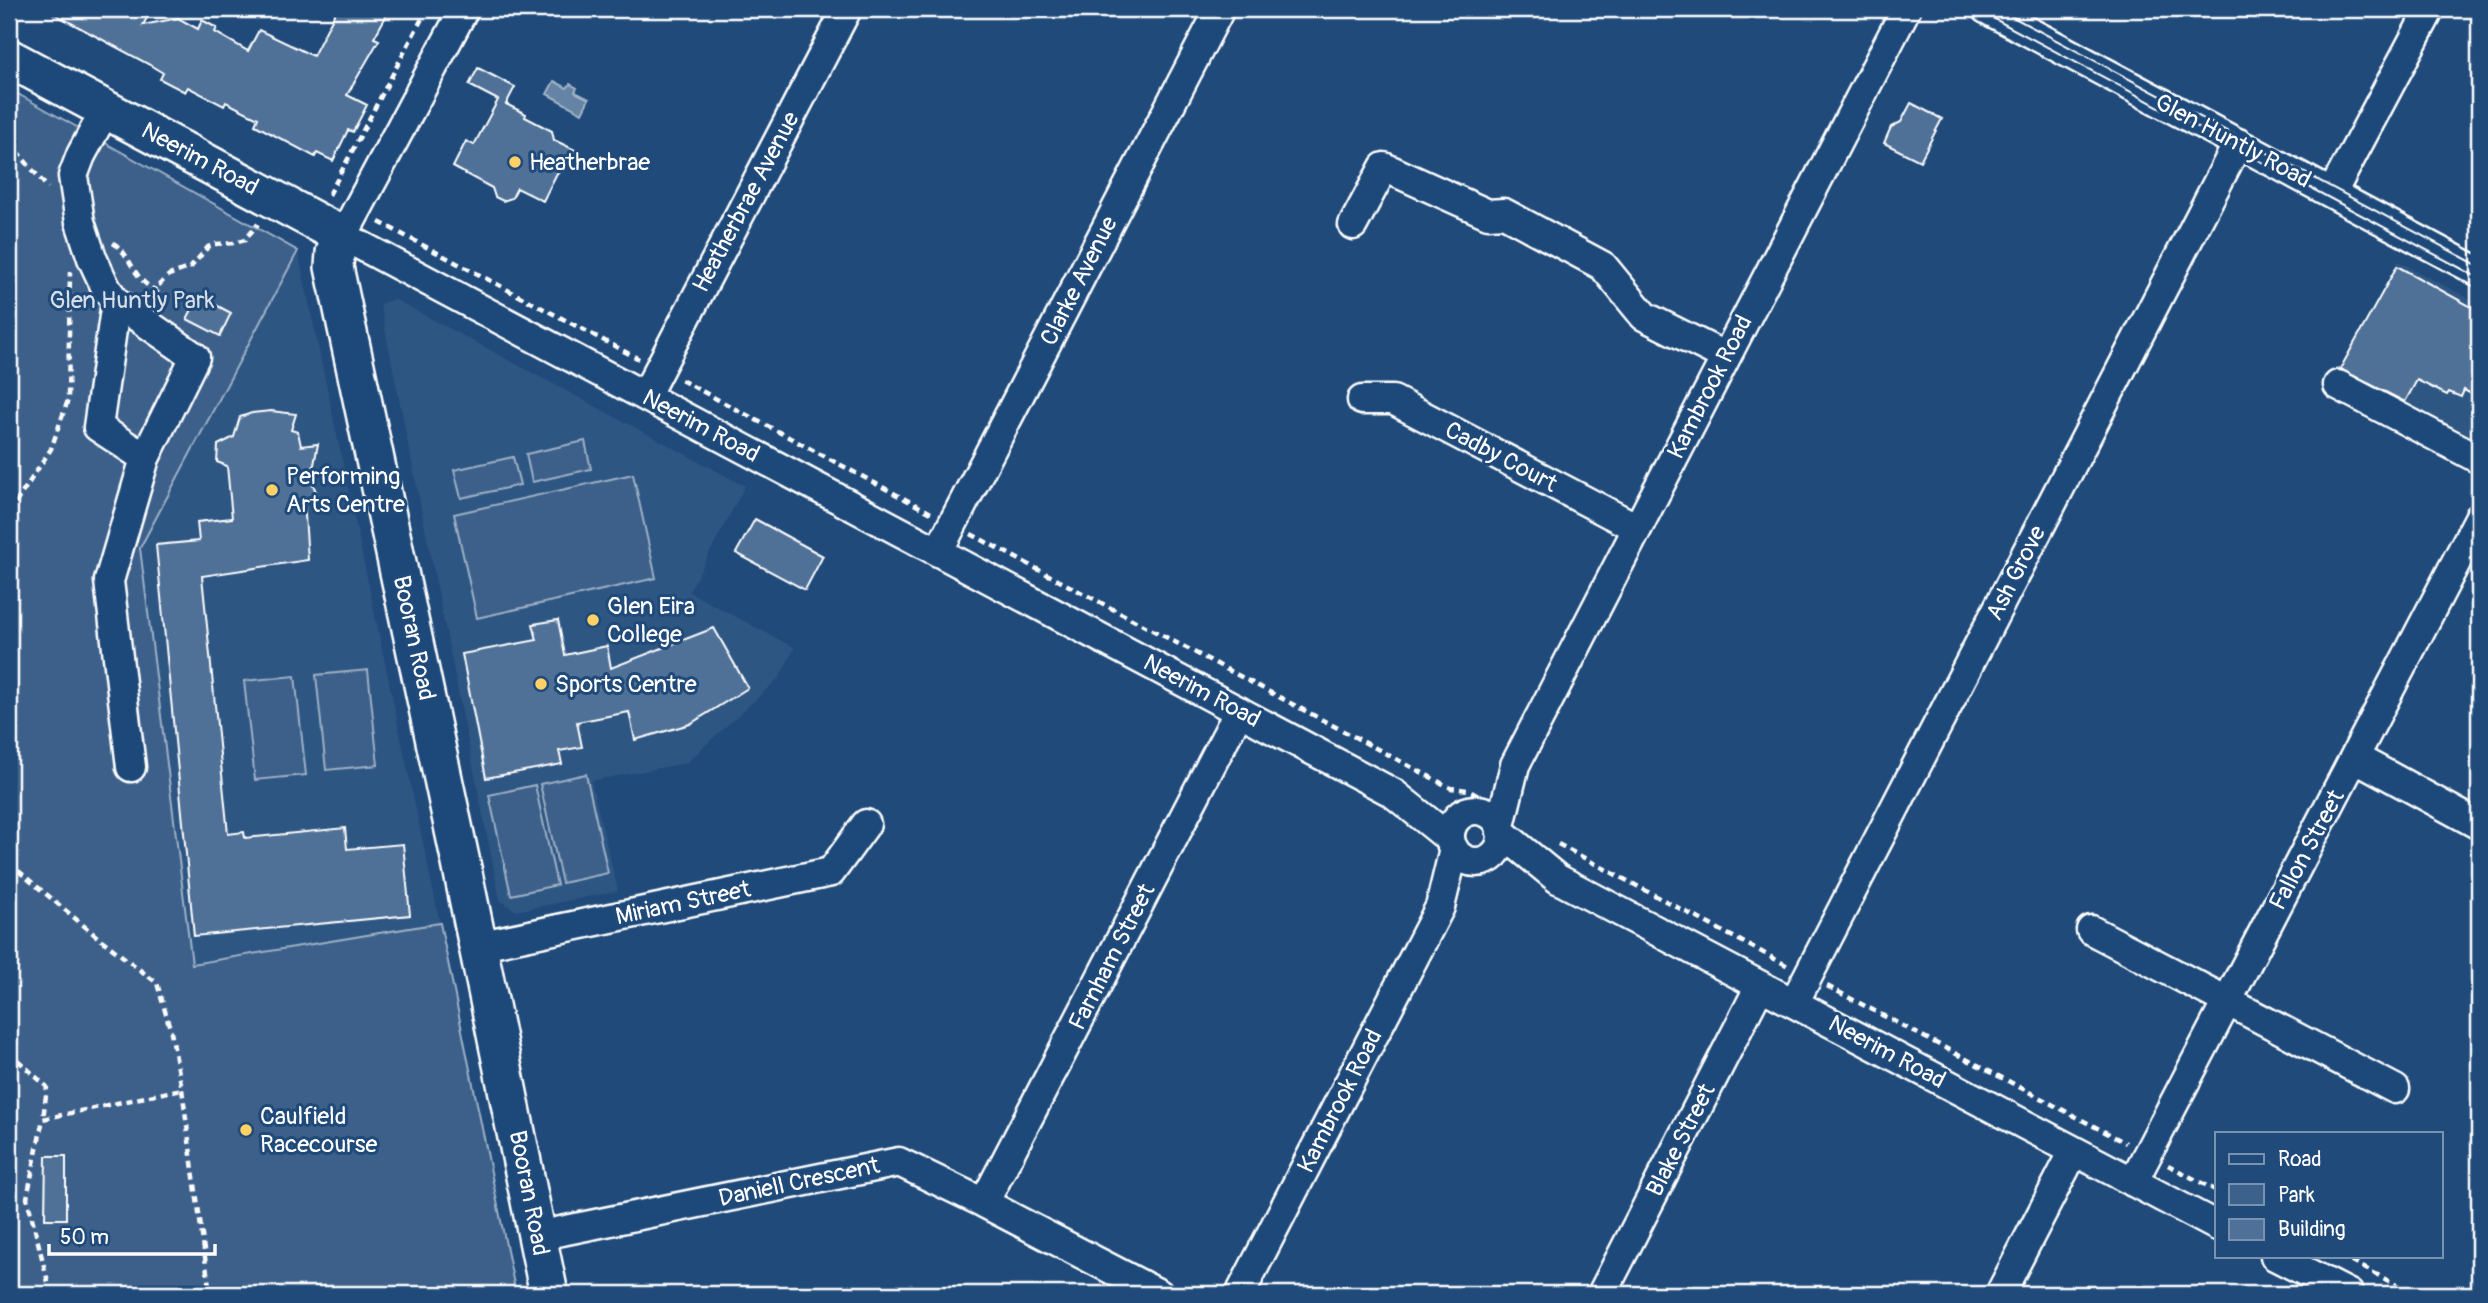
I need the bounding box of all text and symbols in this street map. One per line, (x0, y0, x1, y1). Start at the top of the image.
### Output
street label: Glen Huntly Road (2150, 88, 2316, 194)
street label: Heatherbrae Avenue (686, 107, 806, 297)
street label: Neerim Road (137, 116, 263, 202)
place label: Heatherbrae (529, 148, 650, 177)
marker: Heatherbrae (507, 154, 523, 170)
street label: Clarke Avenue (1034, 211, 1124, 350)
park label: Glen Huntly Park (50, 286, 215, 315)
street label: Kambrook Road (1661, 310, 1759, 464)
street label: Neerim Road (638, 383, 764, 469)
street label: Cadby Court (1440, 415, 1562, 499)
place label: Performing Arts Centre (286, 462, 405, 519)
marker: Performing Arts Centre (264, 482, 280, 498)
street label: Ash Grove (1980, 521, 2052, 625)
street label: Booran Road (387, 573, 441, 703)
place label: Glen Eira College (607, 592, 695, 649)
marker: Glen Eira College (585, 612, 601, 628)
street label: Neerim Road (1139, 648, 1265, 734)
place label: Sports Centre (555, 670, 697, 699)
marker: Sports Centre (533, 676, 549, 692)
street label: Fallon Street (2263, 785, 2351, 915)
street label: Miriam Street (613, 874, 753, 931)
street label: Farnham Street (1063, 879, 1161, 1035)
street label: Neerim Road (1824, 1009, 1950, 1095)
street label: Kambrook Road (1291, 1024, 1389, 1178)
street label: Blake Street (1640, 1079, 1722, 1201)
place label: Caulfield Racecourse (260, 1102, 378, 1159)
marker: Caulfield Racecourse (238, 1122, 254, 1138)
street label: Booran Road (503, 1128, 555, 1258)
legend (2215, 1132, 2442, 1258)
text: Road (2278, 1146, 2322, 1173)
street label: Daniell Crescent (716, 1151, 882, 1213)
text: Park (2278, 1182, 2315, 1209)
scale bar (49, 1212, 215, 1256)
text: Building (2278, 1216, 2345, 1243)
text: 50 m (60, 1224, 109, 1251)

